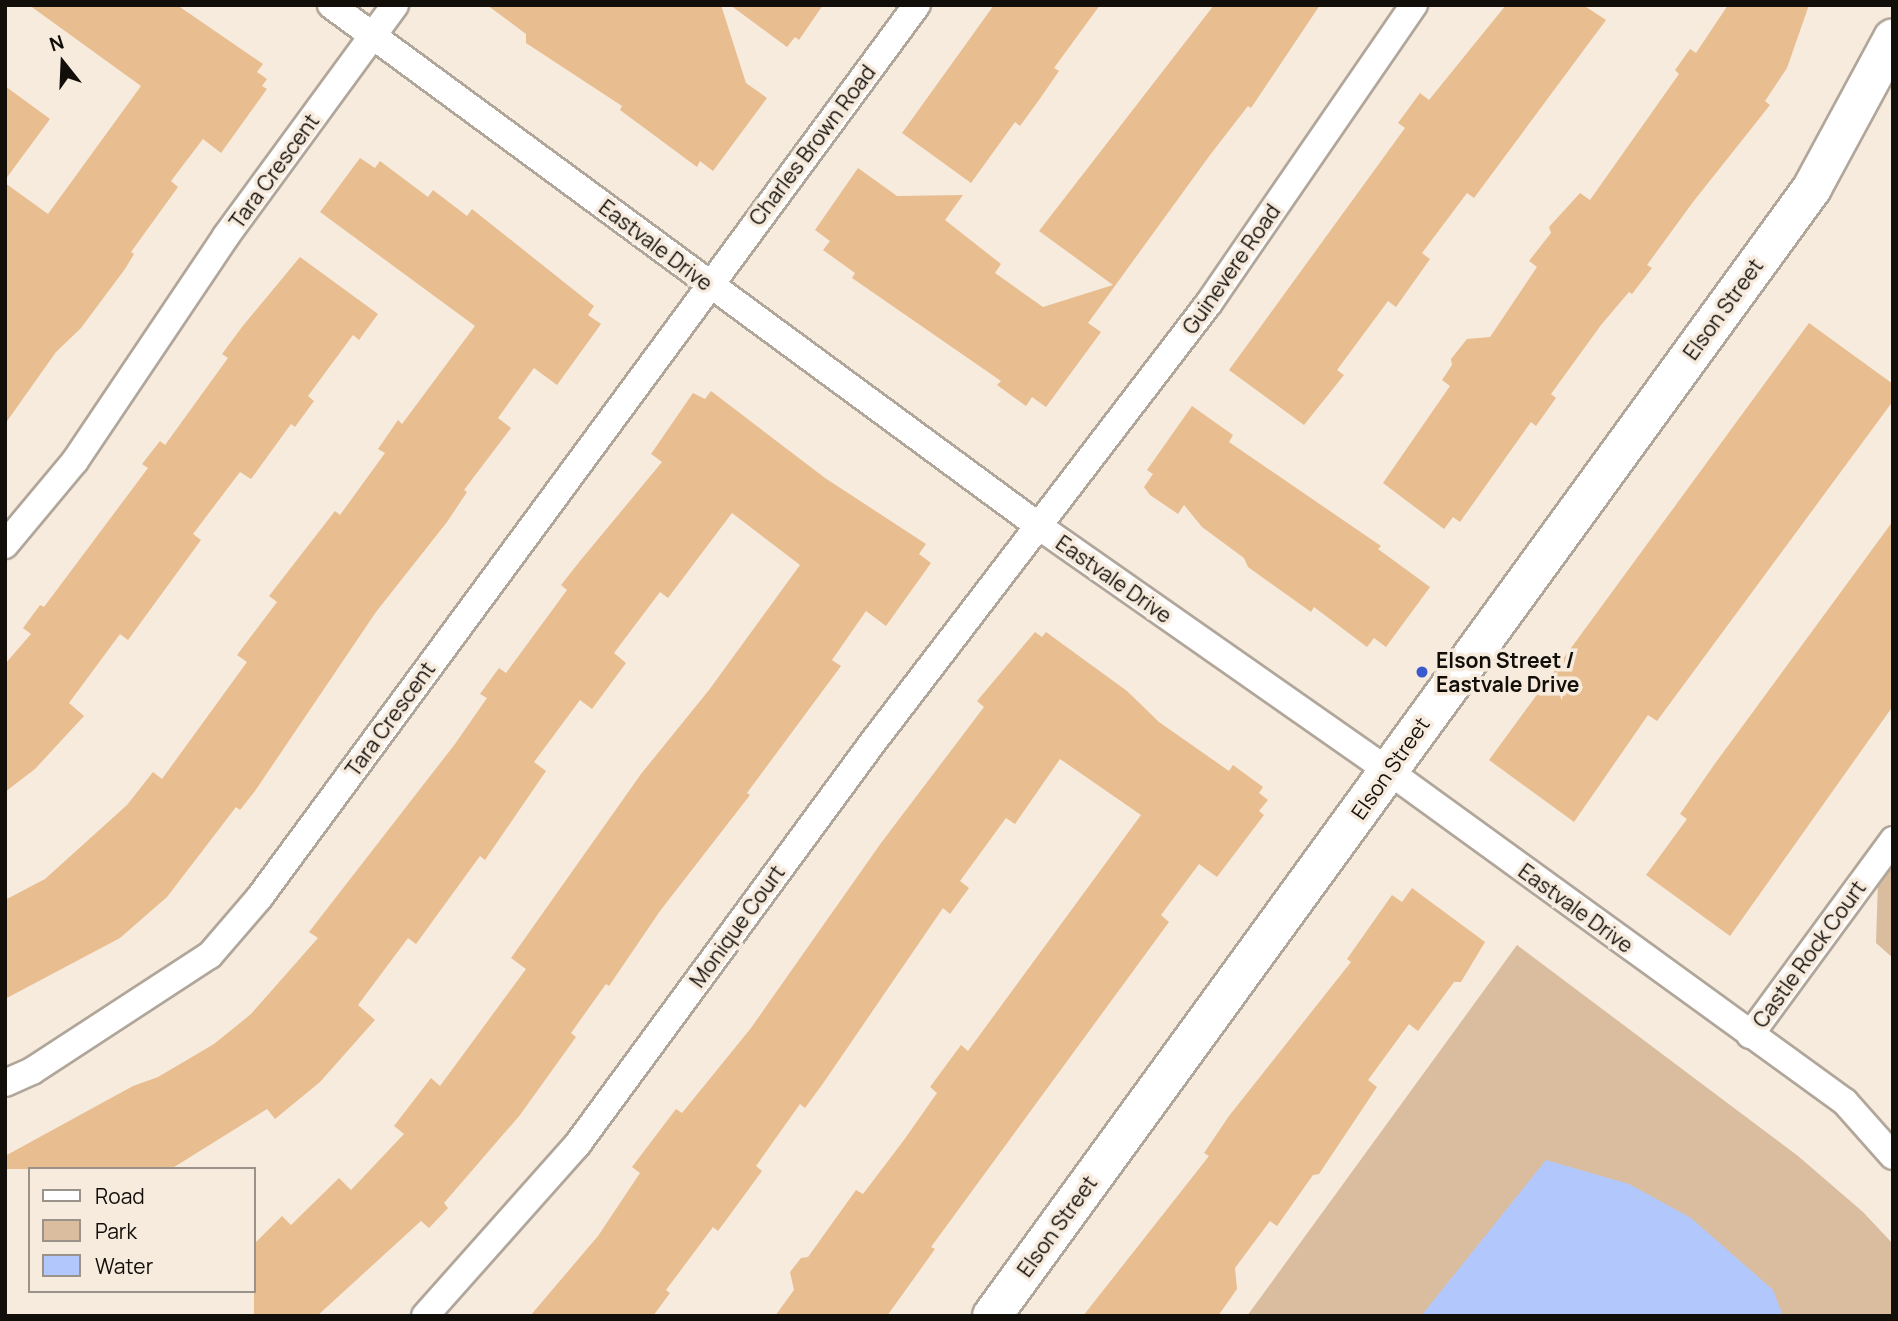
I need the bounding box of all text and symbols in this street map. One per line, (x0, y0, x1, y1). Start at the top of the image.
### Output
north arrow (28, 28, 98, 98)
text: N (46, 29, 67, 58)
street label: Charles Brown Road (744, 60, 880, 230)
street label: Tara Crescent (224, 109, 324, 233)
street label: Eastvale Drive (594, 194, 718, 296)
street label: Guinevere Road (1177, 199, 1285, 339)
street label: Elson Street (1678, 254, 1768, 364)
street label: Eastvale Drive (1051, 530, 1177, 628)
place label: Elson Street / Eastvale Drive (1436, 647, 1579, 697)
street label: Tara Crescent (340, 657, 440, 781)
marker: Elson Street / Eastvale Drive (1414, 664, 1430, 680)
street label: Elson Street (1346, 712, 1434, 824)
street label: Eastvale Drive (1514, 858, 1638, 958)
street label: Monique Court (684, 860, 790, 992)
street label: Castle Rock Court (1747, 876, 1871, 1032)
legend (28, 1167, 256, 1293)
street label: Elson Street (1012, 1171, 1102, 1281)
text: Road (95, 1182, 145, 1210)
text: Park (95, 1217, 137, 1245)
text: Water (95, 1252, 153, 1280)

